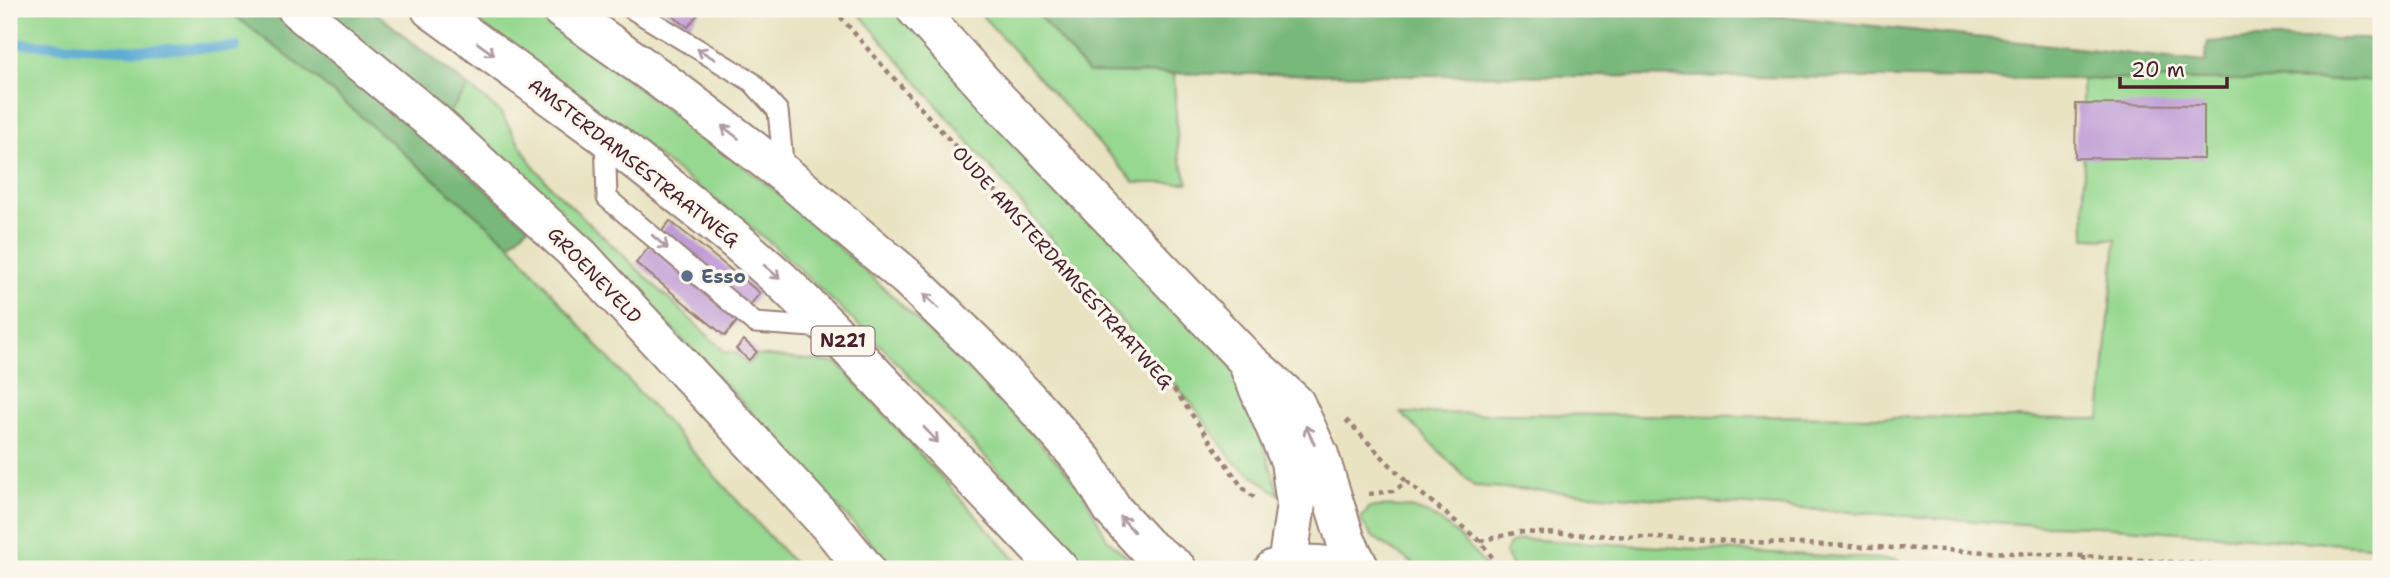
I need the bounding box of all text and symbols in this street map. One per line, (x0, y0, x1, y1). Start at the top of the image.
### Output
one-way arrow (476, 42, 495, 56)
scale bar (2120, 46, 2227, 90)
one-way arrow (697, 47, 717, 61)
text: 20 m (2131, 56, 2185, 84)
street label: AMSTERDAMSESTRAATWEG (523, 72, 744, 253)
one-way arrow (721, 125, 739, 140)
street label: OUDE AMSTERDAMSESTRAATWEG (947, 141, 1179, 394)
street label: GROENEVELD (542, 222, 647, 329)
one-way arrow (650, 234, 668, 250)
place label: Esso (701, 264, 746, 289)
one-way arrow (763, 264, 781, 280)
marker: Esso (679, 268, 695, 284)
one-way arrow (923, 292, 940, 309)
road number: N221 (812, 326, 874, 356)
one-way arrow (1302, 425, 1316, 446)
one-way arrow (923, 426, 939, 444)
one-way arrow (1119, 516, 1135, 534)

